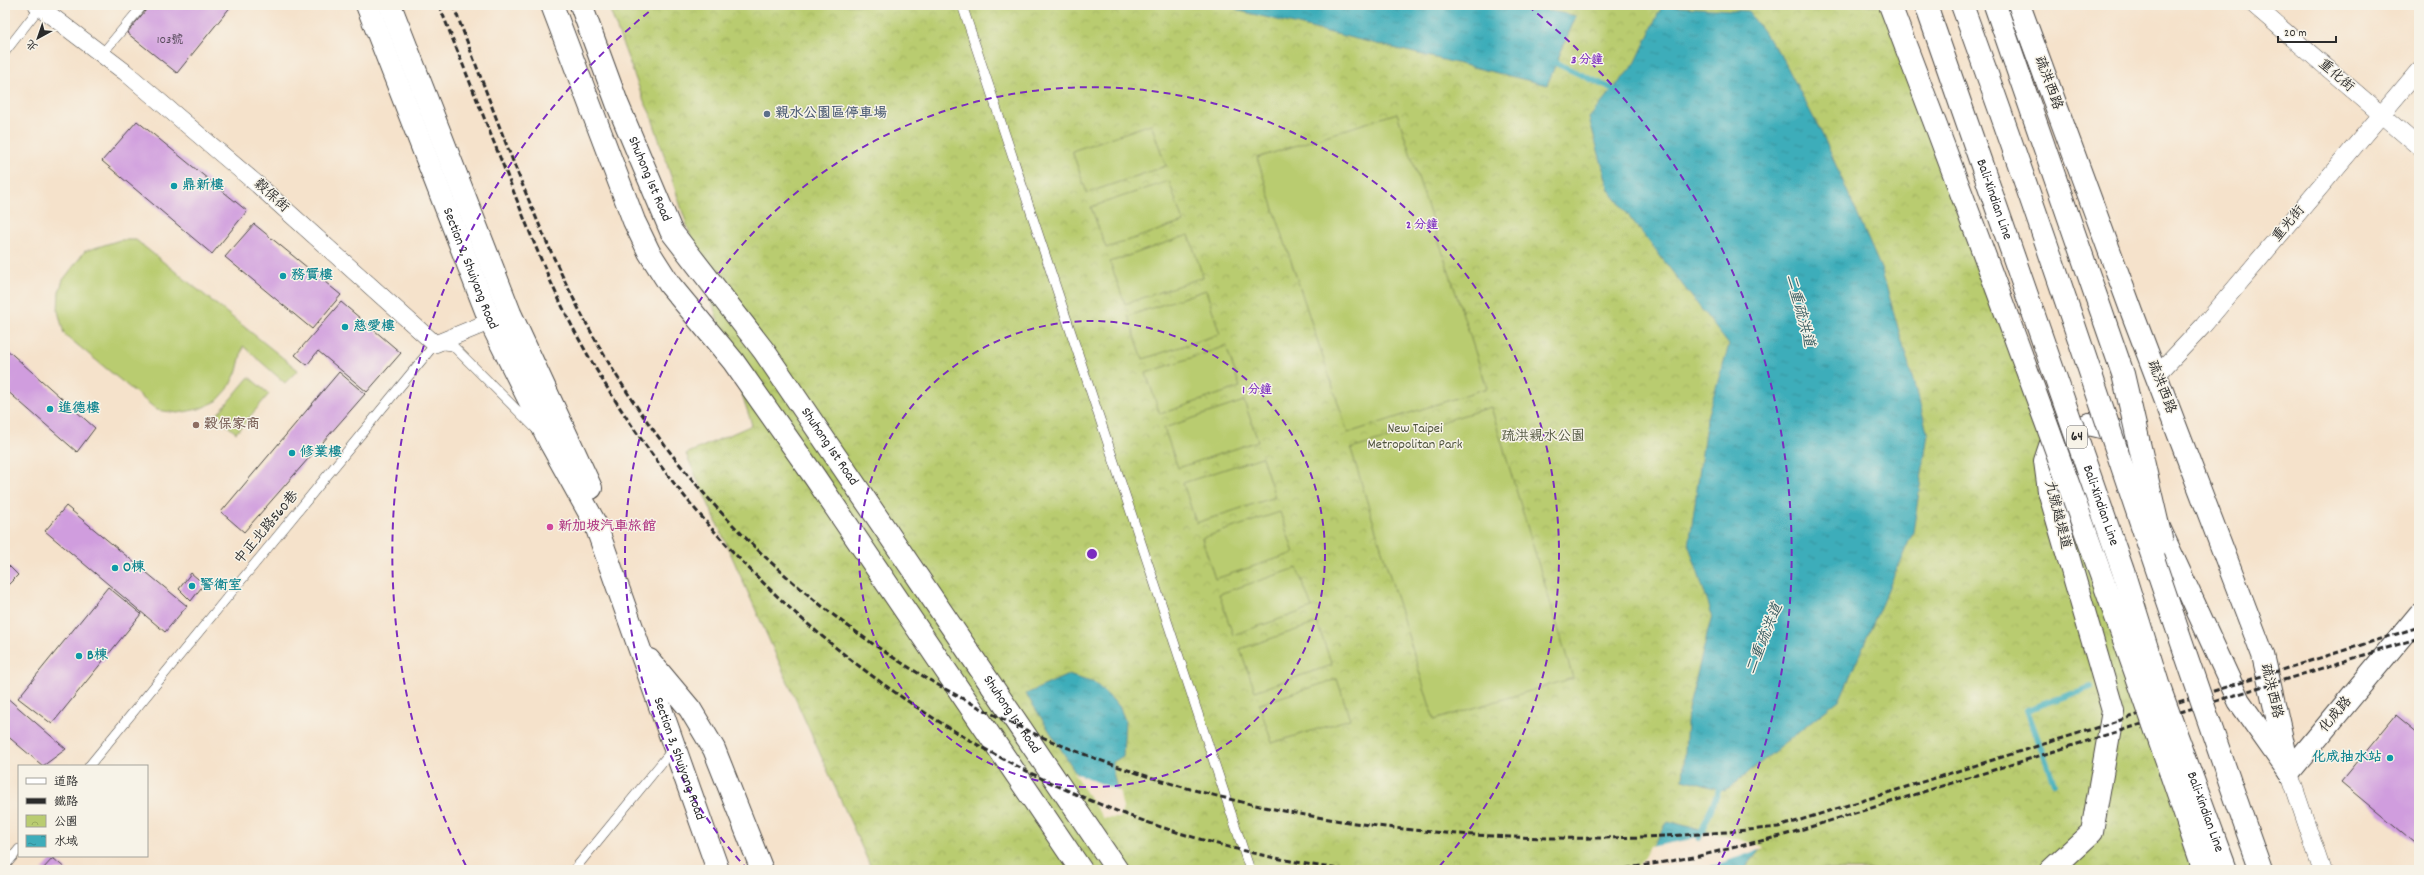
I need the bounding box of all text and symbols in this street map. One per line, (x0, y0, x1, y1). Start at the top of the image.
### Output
north arrow (18, 18, 58, 58)
scale bar (2278, 18, 2336, 44)
text: 20 m (2284, 25, 2307, 42)
house number: 103號 (157, 32, 183, 49)
text: 北 (24, 34, 42, 54)
text: 3 分鐘 (1571, 52, 1603, 69)
street label: 疏洪西路 (2029, 53, 2067, 113)
street label: 重化街 (2314, 55, 2358, 97)
place label: 親水公園區停車場 (775, 104, 887, 124)
marker: 親水公園區停車場 (762, 109, 772, 119)
street label: Shuhong 1st Road (622, 133, 676, 225)
street label: Bali-Xindian Line (1970, 156, 2017, 243)
street label: 穀保街 (249, 175, 293, 217)
place label: 鼎新樓 (182, 176, 224, 196)
marker: 鼎新樓 (169, 181, 179, 191)
street label: 重光街 (2268, 201, 2310, 247)
street label: Section 2, Shuiyang Road (437, 205, 503, 333)
text: 2 分鐘 (1406, 217, 1438, 234)
place label: 務實樓 (291, 266, 333, 286)
marker: 務實樓 (278, 271, 288, 281)
water label: 二重疏洪道 (1779, 272, 1820, 352)
place label: 慈愛樓 (353, 317, 395, 337)
marker: 慈愛樓 (340, 322, 350, 332)
street label: 疏洪西路 (2142, 357, 2180, 417)
text: 1 分鐘 (1242, 382, 1272, 399)
place label: 進德樓 (58, 399, 100, 419)
marker: 進德樓 (45, 404, 55, 414)
street label: Shuhong 1st Road (795, 404, 863, 490)
place label: 穀保家商 (204, 415, 260, 435)
park label: New Taipei Metropolitan Park (1368, 419, 1463, 455)
marker: 穀保家商 (191, 420, 201, 430)
road number: 64 (2067, 426, 2087, 448)
park label: 疏洪親水公園 (1501, 427, 1585, 447)
place label: 修業樓 (300, 443, 342, 463)
marker: 修業樓 (287, 448, 297, 458)
street label: Bali-Xindian Line (2077, 462, 2124, 549)
street label: 九號越堤道 (2039, 479, 2075, 551)
street label: 中正北路560巷 (230, 486, 305, 569)
place label: 新加坡汽車旅館 (558, 517, 656, 537)
marker: 新加坡汽車旅館 (545, 522, 555, 532)
centre of rings (1085, 547, 1099, 561)
place label: O棟 (123, 558, 146, 578)
marker: O棟 (110, 563, 120, 573)
place label: 警衛室 (200, 576, 242, 596)
marker: 警衛室 (187, 581, 197, 591)
water label: 二重疏洪道 (1741, 598, 1790, 678)
place label: B棟 (87, 646, 109, 666)
marker: B棟 (74, 651, 84, 661)
street label: 疏洪西路 (2255, 661, 2287, 721)
street label: Shuhong 1st Road (978, 672, 1045, 758)
street label: 化成路 (2315, 692, 2357, 738)
street label: Section 3, Shuiyang Road (648, 695, 710, 823)
place label: 化成抽水站 (2312, 748, 2382, 768)
marker: 化成抽水站 (2385, 753, 2395, 763)
legend (18, 765, 148, 857)
street label: Bali-Xindian Line (2181, 769, 2229, 855)
text: 道路 (54, 774, 78, 791)
text: 鐵路 (54, 794, 78, 811)
text: 公園 (54, 814, 78, 831)
text: 水域 (54, 834, 78, 851)

